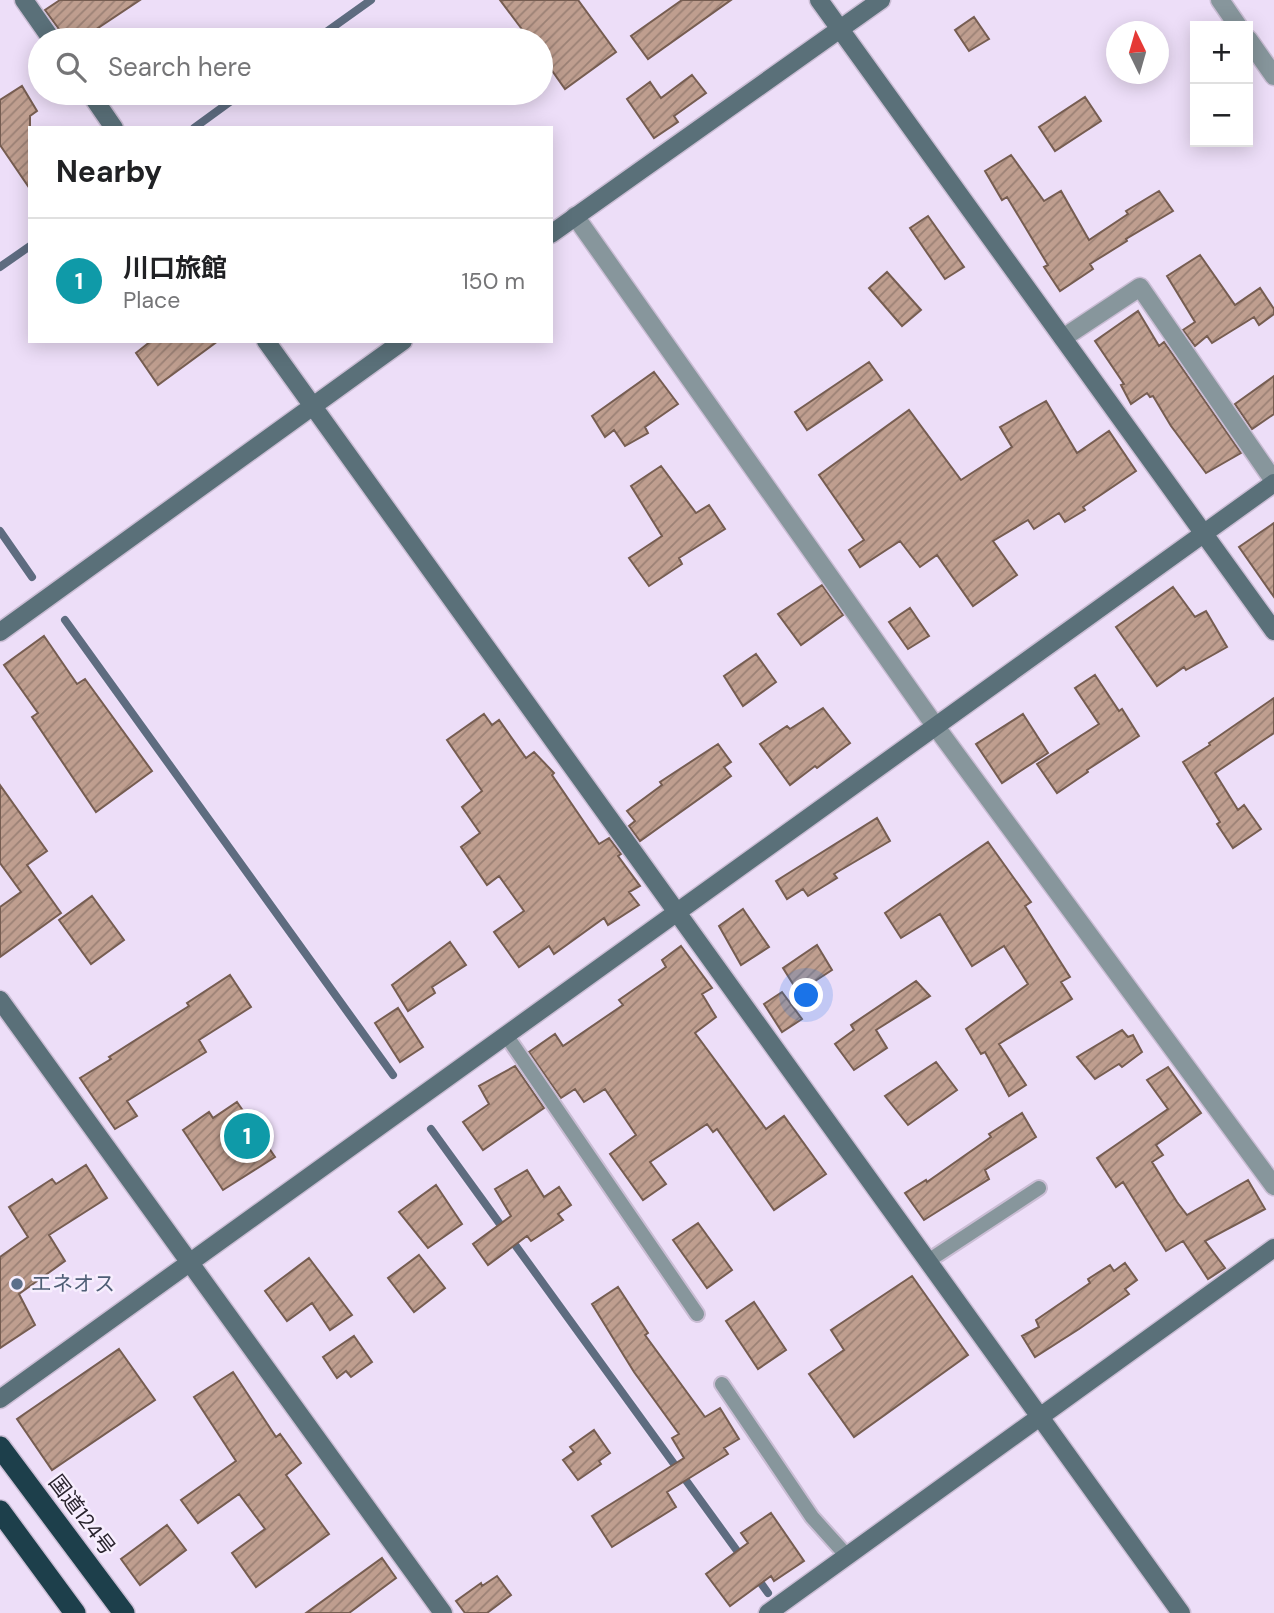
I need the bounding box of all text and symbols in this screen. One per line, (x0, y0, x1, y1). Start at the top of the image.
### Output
north arrow (1106, 21, 1169, 84)
map controls (1190, 21, 1253, 147)
button: + (1190, 21, 1253, 84)
search box (28, 28, 553, 105)
icon: search (52, 48, 90, 86)
text: Search here (108, 50, 251, 84)
button: − (1190, 84, 1253, 147)
text: Nearby (56, 152, 162, 191)
text: 川口旅館 (123, 251, 227, 285)
text: 1 (75, 266, 83, 296)
text: 150 m (461, 266, 525, 296)
text: Place (123, 285, 180, 315)
your location (789, 978, 823, 1012)
pin: 1 (224, 1110, 270, 1162)
place label: エネオス (31, 1270, 115, 1298)
marker: エネオス (9, 1276, 25, 1292)
street label: 国道124号 (43, 1469, 121, 1561)

